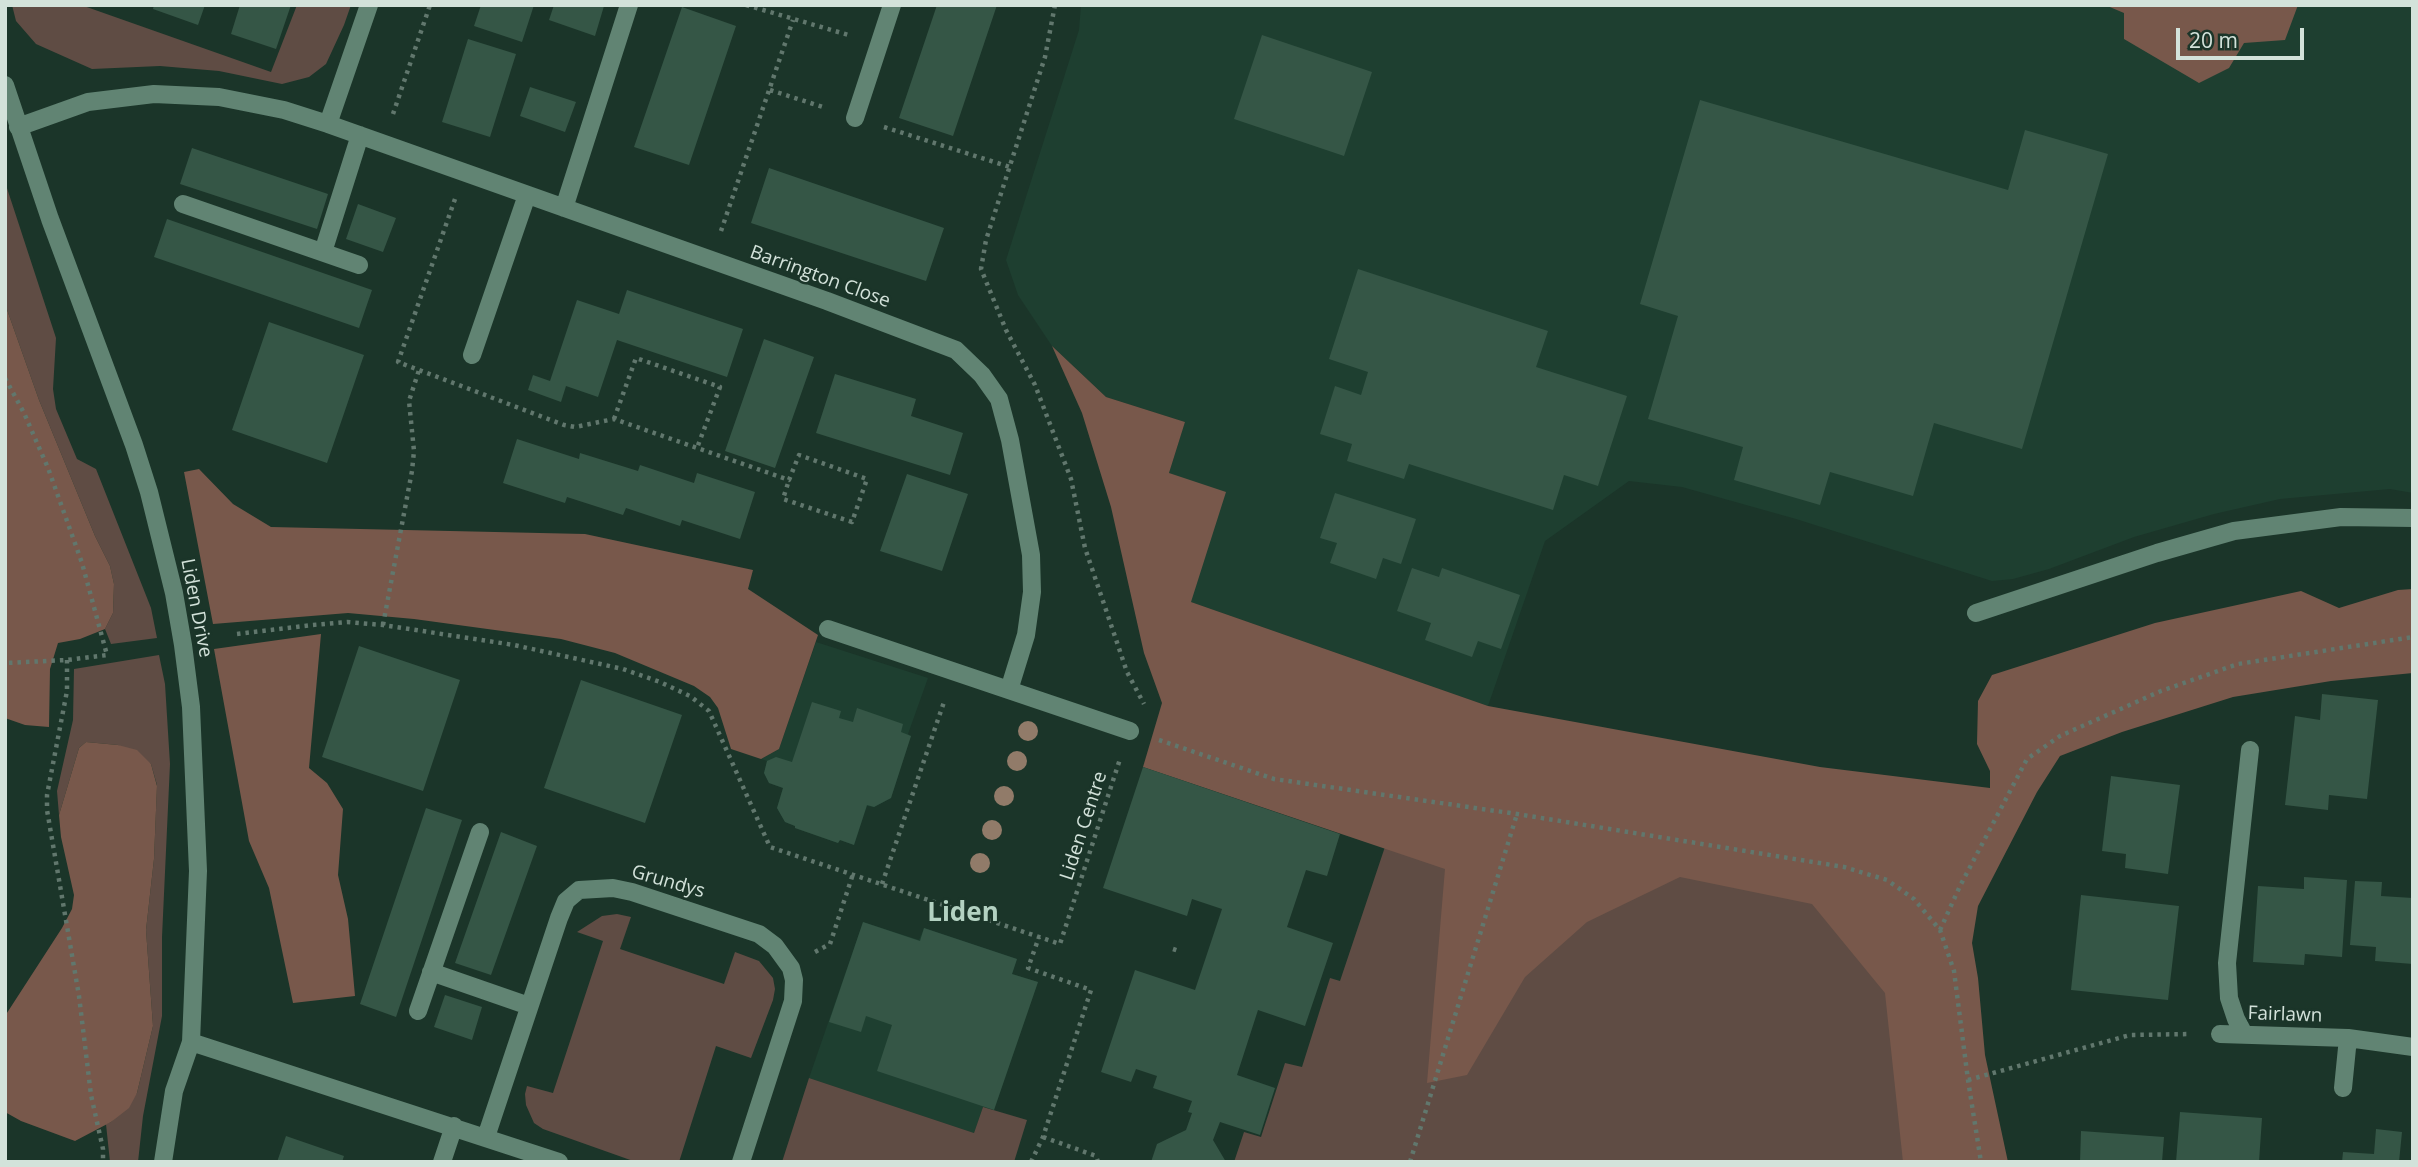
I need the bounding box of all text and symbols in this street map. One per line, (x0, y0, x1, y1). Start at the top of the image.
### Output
scale bar (2180, 14, 2308, 58)
text: 20 m (2189, 26, 2238, 54)
street label: Barrington Close (747, 241, 893, 313)
street label: Liden Drive (175, 557, 217, 659)
street label: Liden Centre (1056, 769, 1112, 883)
street label: Grundys (629, 861, 707, 903)
district label: Liden (927, 898, 999, 930)
street label: Fairlawn (2247, 1002, 2323, 1028)

